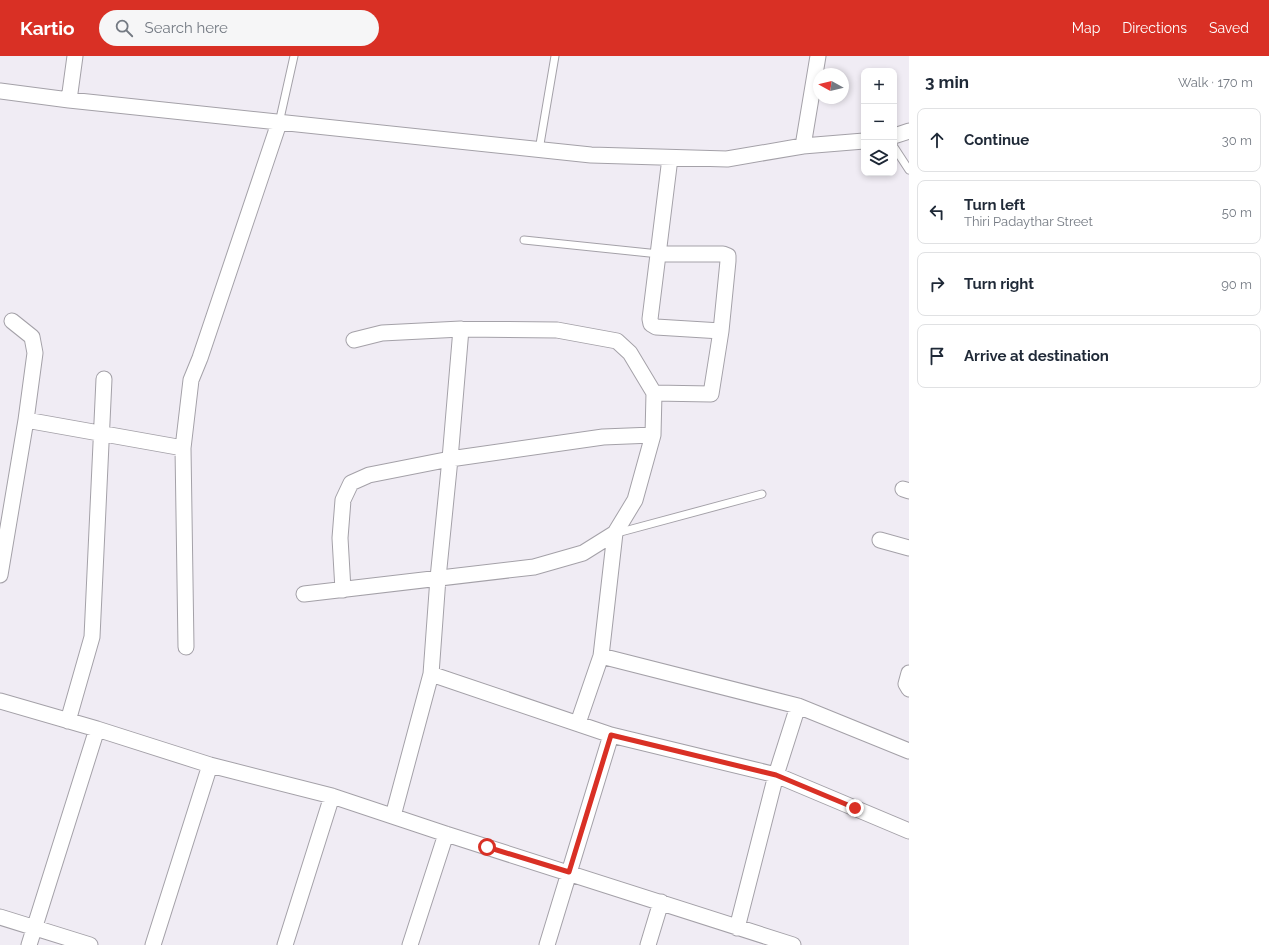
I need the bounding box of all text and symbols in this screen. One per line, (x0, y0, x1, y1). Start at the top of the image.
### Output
search box (99, 10, 379, 46)
text: Kartio (20, 17, 75, 39)
icon: search (113, 17, 135, 39)
text: Search here (145, 19, 228, 37)
text: Map (1072, 20, 1100, 36)
text: Directions (1122, 20, 1187, 36)
text: Saved (1209, 20, 1249, 36)
north arrow (813, 68, 849, 104)
map controls (861, 68, 897, 176)
button: + (861, 68, 897, 104)
text: 3 min (925, 72, 969, 92)
text: Walk · 170 m (1178, 75, 1253, 90)
button: − (861, 104, 897, 140)
icon: ahead (926, 129, 948, 151)
text: Continue (964, 131, 1029, 149)
text: 30 m (1222, 133, 1252, 148)
button: layers (861, 140, 897, 176)
text: Turn left (964, 196, 1025, 214)
icon: left (926, 201, 948, 223)
text: 50 m (1222, 205, 1252, 220)
text: Thiri Padaythar Street (964, 214, 1093, 229)
icon: right (926, 273, 948, 295)
text: Turn right (964, 275, 1034, 293)
text: 90 m (1221, 277, 1252, 292)
icon: arrive (926, 345, 948, 367)
text: Arrive at destination (964, 347, 1109, 365)
route end (846, 799, 864, 817)
route start (478, 838, 496, 856)

